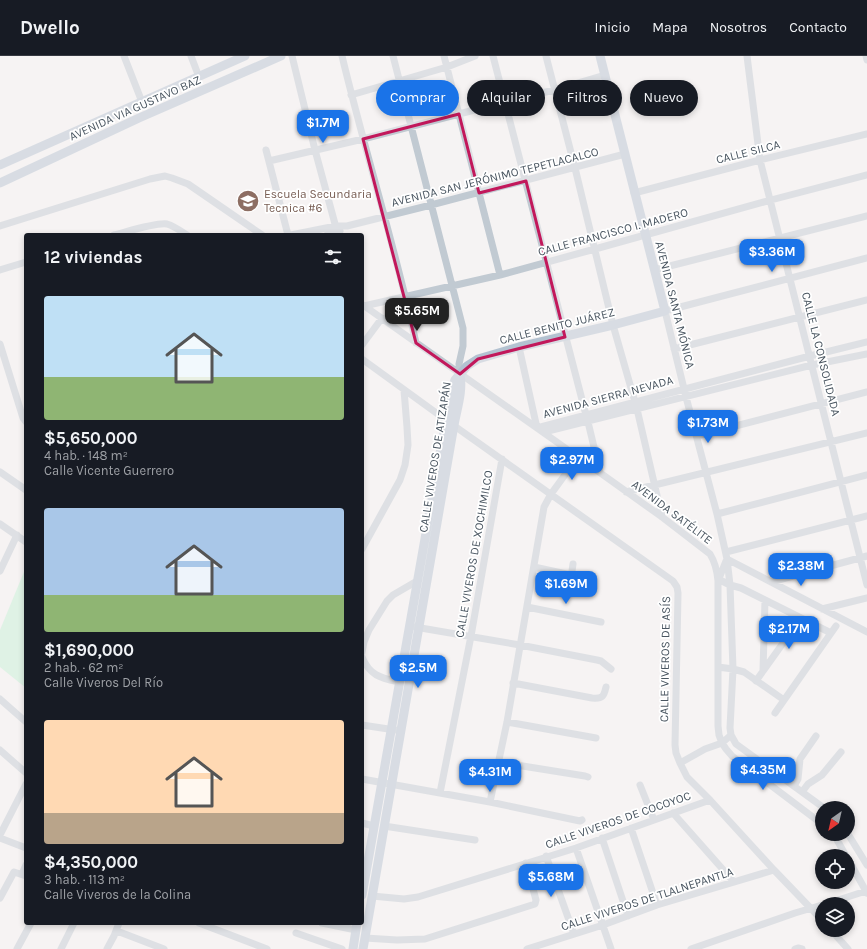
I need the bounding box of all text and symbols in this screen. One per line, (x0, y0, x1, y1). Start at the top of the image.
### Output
text: Dwello (20, 17, 80, 39)
text: Inicio (595, 19, 630, 36)
text: Mapa (652, 19, 688, 36)
text: Nosotros (710, 19, 767, 36)
text: Contacto (789, 19, 847, 36)
street label: AVENIDA VIA GUSTAVO BAZ (67, 73, 203, 143)
chip: Comprar (376, 80, 459, 116)
chip: Alquilar (467, 80, 545, 116)
chip: Filtros (553, 80, 622, 116)
chip: Nuevo (630, 80, 698, 116)
pin: $1.7M (295, 110, 351, 144)
text: $1.7M (306, 115, 340, 130)
street label: CALLE SILCA (715, 137, 782, 167)
street label: AVENIDA SAN JERÓNIMO TEPETLACALCO (390, 143, 600, 210)
place label: Escuela Secundaria Tecnica #6 (264, 187, 372, 215)
school or university icon: Escuela Secundaria Tecnica #6 (235, 188, 261, 214)
street label: CALLE FRANCISCO I. MADERO (536, 205, 690, 259)
pin: $3.36M (739, 239, 805, 273)
street label: AVENIDA SANTA MÓNICA (652, 240, 699, 370)
text: $3.36M (748, 244, 796, 259)
icon: filters (322, 246, 344, 268)
text: 12 viviendas (44, 247, 142, 267)
street label: CALLE LA CONSOLIDADA (799, 291, 843, 418)
pin: $5.65M (384, 298, 450, 332)
text: $5.65M (394, 303, 440, 318)
street label: CALLE BENITO JUÁREZ (498, 304, 616, 347)
icon: home (158, 322, 230, 394)
street label: AVENIDA SIERRA NEVADA (541, 373, 675, 421)
street label: CALLE VIVEROS DE ATIZAPÁN (415, 380, 454, 533)
pin: $1.73M (675, 410, 741, 444)
text: $1.73M (687, 415, 729, 430)
text: $5,650,000 (44, 428, 137, 448)
pin: $2.97M (539, 447, 605, 481)
text: 4 hab. · 148 m² (44, 448, 128, 463)
text: $2.97M (549, 452, 595, 467)
text: Calle Vicente Guerrero (44, 463, 174, 478)
street label: CALLE VIVEROS DE XOCHIMILCO (452, 469, 496, 639)
street label: AVENIDA SATÉLITE (629, 476, 716, 547)
icon: home (158, 534, 230, 606)
pin: $2.38M (768, 553, 834, 587)
text: $2.38M (777, 558, 825, 573)
pin: $1.69M (533, 571, 599, 605)
text: $1.69M (544, 576, 588, 591)
street label: CALLE VIVEROS DE ASÍS (656, 596, 673, 722)
pin: $2.17M (756, 616, 822, 650)
text: $2.17M (768, 621, 810, 636)
text: $1,690,000 (44, 640, 134, 660)
pin: $2.5M (390, 655, 446, 689)
text: 2 hab. · 62 m² (44, 660, 124, 675)
text: $2.5M (399, 660, 437, 675)
text: Calle Viveros Del Río (44, 675, 163, 690)
icon: home (158, 746, 230, 818)
pin: $4.35M (730, 757, 796, 791)
pin: $4.31M (457, 759, 523, 793)
text: $4.35M (740, 762, 786, 777)
text: $4.31M (468, 764, 512, 779)
street label: CALLE VIVEROS DE COCOYOC (543, 788, 693, 852)
north arrow (815, 801, 855, 841)
map controls (815, 801, 855, 937)
button: locate (815, 849, 855, 889)
text: $4,350,000 (44, 852, 138, 872)
pin: $5.68M (518, 864, 584, 898)
street label: CALLE VIVEROS DE TLALNEPANTLA (559, 864, 735, 934)
text: $5.68M (528, 869, 574, 884)
text: 3 hab. · 113 m² (44, 872, 125, 887)
text: Calle Viveros de la Colina (44, 887, 191, 902)
button: layers (815, 897, 855, 937)

